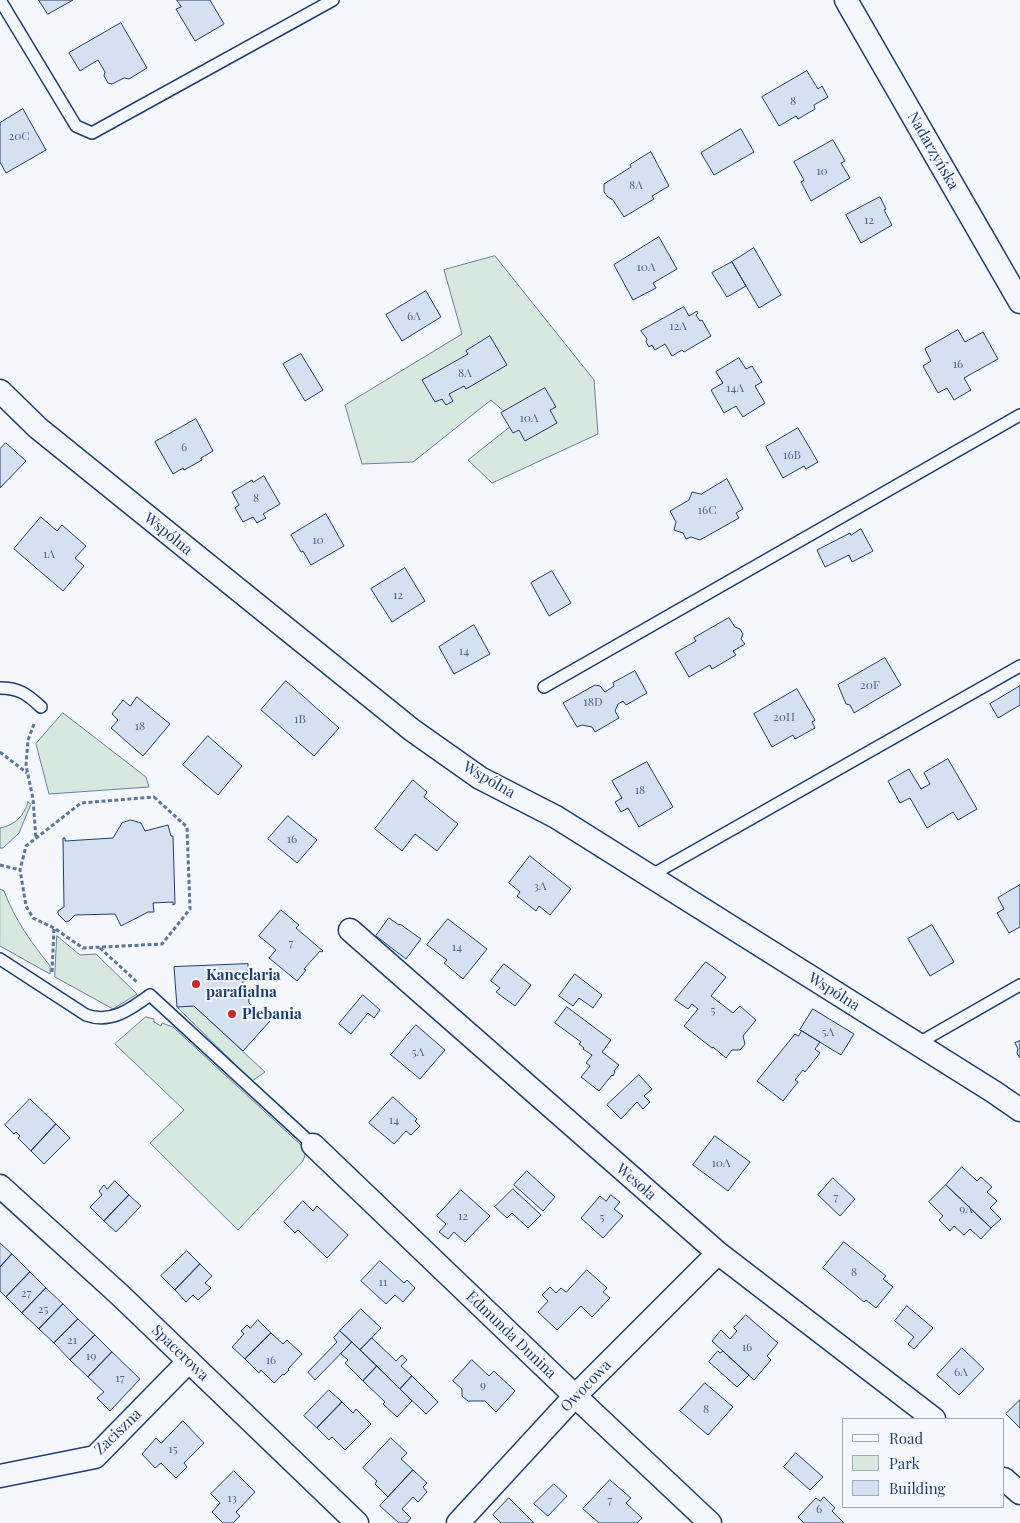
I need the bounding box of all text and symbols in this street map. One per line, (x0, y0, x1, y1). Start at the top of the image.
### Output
house number: 8 (790, 94, 796, 108)
street label: Nadarzyńska (904, 109, 962, 193)
house number: 20C (8, 129, 30, 143)
house number: 10 (816, 164, 828, 178)
house number: 8A (629, 178, 643, 192)
house number: 12 (864, 213, 874, 227)
house number: 10A (636, 260, 656, 274)
house number: 6A (407, 309, 421, 323)
house number: 12A (669, 319, 687, 333)
house number: 16 (953, 357, 963, 371)
house number: 8A (458, 366, 472, 380)
house number: 14A (726, 381, 744, 395)
house number: 10A (519, 411, 539, 425)
house number: 6 (181, 440, 187, 454)
house number: 16B (783, 448, 801, 462)
house number: 8 (253, 491, 259, 505)
house number: 16C (698, 503, 716, 517)
street label: Wspólna (140, 509, 196, 559)
house number: 10 (312, 533, 324, 547)
house number: 1A (43, 547, 55, 561)
house number: 12 (393, 588, 403, 602)
house number: 14 (459, 644, 469, 658)
house number: 20F (860, 678, 880, 692)
house number: 18D (583, 695, 603, 709)
house number: 20H (773, 710, 795, 724)
house number: 1B (294, 712, 306, 726)
house number: 18 (135, 719, 145, 733)
street label: Wspólna (460, 758, 518, 802)
house number: 18 (635, 783, 645, 797)
house number: 16 (287, 832, 297, 846)
house number: 3A (534, 879, 546, 893)
house number: 7 (289, 936, 293, 950)
house number: 14 (452, 940, 462, 954)
place label: Kancelaria parafialna (206, 966, 281, 1001)
street label: Wspólna (805, 969, 863, 1015)
marker: Kancelaria parafialna (190, 978, 202, 990)
house number: 5 (711, 1003, 715, 1017)
place label: Plebania (242, 1005, 302, 1023)
marker: Plebania (226, 1008, 238, 1020)
house number: 5A (822, 1025, 834, 1039)
house number: 5A (412, 1045, 424, 1059)
house number: 14 (389, 1113, 399, 1127)
house number: 10A (711, 1156, 731, 1170)
street label: Wesoła (612, 1160, 660, 1204)
house number: 7 (834, 1190, 838, 1204)
house number: 9A (959, 1202, 973, 1216)
house number: 12 (458, 1209, 468, 1223)
house number: 5 (600, 1210, 604, 1224)
house number: 8 (851, 1265, 857, 1279)
house number: 11 (379, 1275, 387, 1289)
house number: 27 (21, 1286, 31, 1300)
street label: Edmunda Dunina (462, 1288, 560, 1382)
house number: 25 (38, 1302, 48, 1316)
street label: Spacerowa (148, 1321, 212, 1385)
house number: 21 (67, 1333, 77, 1347)
house number: 16 (742, 1340, 752, 1354)
house number: 19 (86, 1349, 96, 1363)
house number: 16 (266, 1353, 276, 1367)
street label: Owocowa (557, 1356, 615, 1416)
house number: 6A (954, 1365, 968, 1379)
house number: 17 (115, 1371, 125, 1385)
house number: 9 (480, 1378, 486, 1392)
house number: 8 (703, 1402, 709, 1416)
street label: Zaciszna (91, 1405, 145, 1459)
legend (842, 1418, 1005, 1508)
text: Road (889, 1428, 923, 1448)
house number: 15 (168, 1442, 178, 1456)
text: Park (889, 1453, 920, 1473)
text: Building (889, 1478, 945, 1498)
house number: 13 (227, 1491, 237, 1505)
house number: 7 (608, 1493, 612, 1507)
house number: 6 (816, 1502, 822, 1516)

